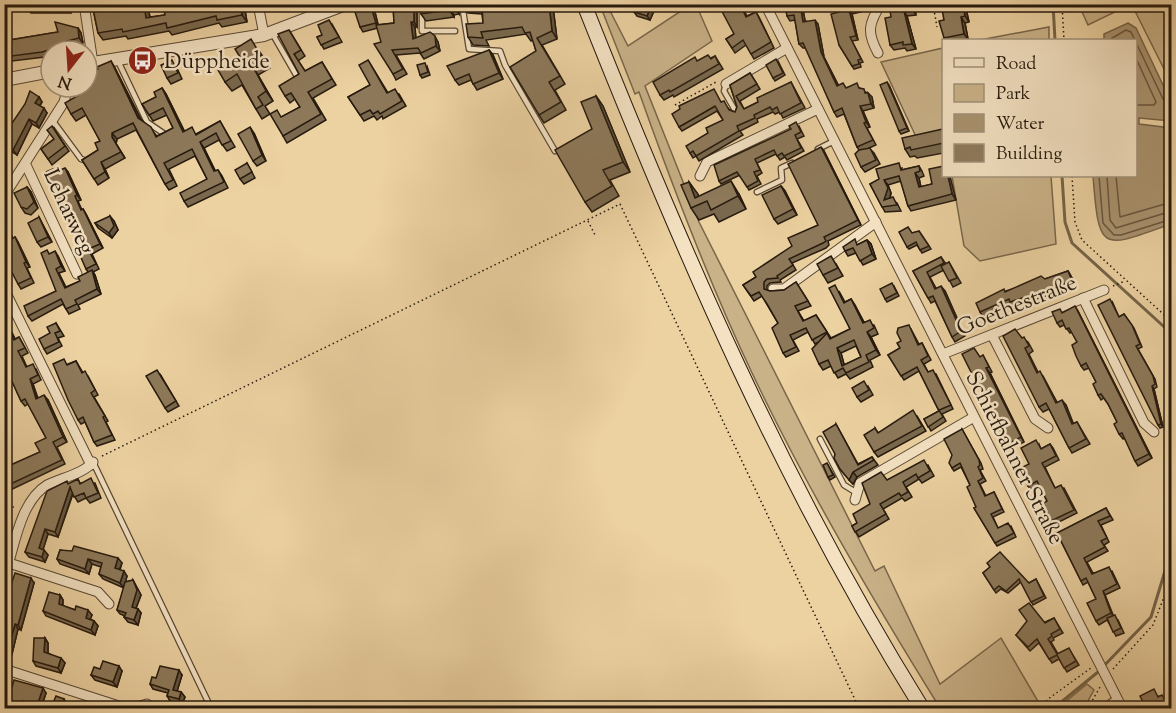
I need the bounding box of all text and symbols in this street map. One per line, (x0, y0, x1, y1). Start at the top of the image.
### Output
north arrow (39, 39, 99, 99)
legend (942, 39, 1137, 177)
bus stop icon: Düppheide (127, 44, 159, 76)
place label: Düppheide (164, 47, 270, 79)
text: Road (996, 52, 1036, 78)
text: N (56, 68, 75, 94)
text: Park (996, 82, 1031, 108)
text: Water (996, 112, 1045, 138)
text: Building (996, 142, 1062, 168)
street label: Leharweg (34, 164, 101, 261)
street label: Goethestraße (952, 268, 1082, 345)
street label: Schiefbahner Straße (956, 366, 1071, 551)

